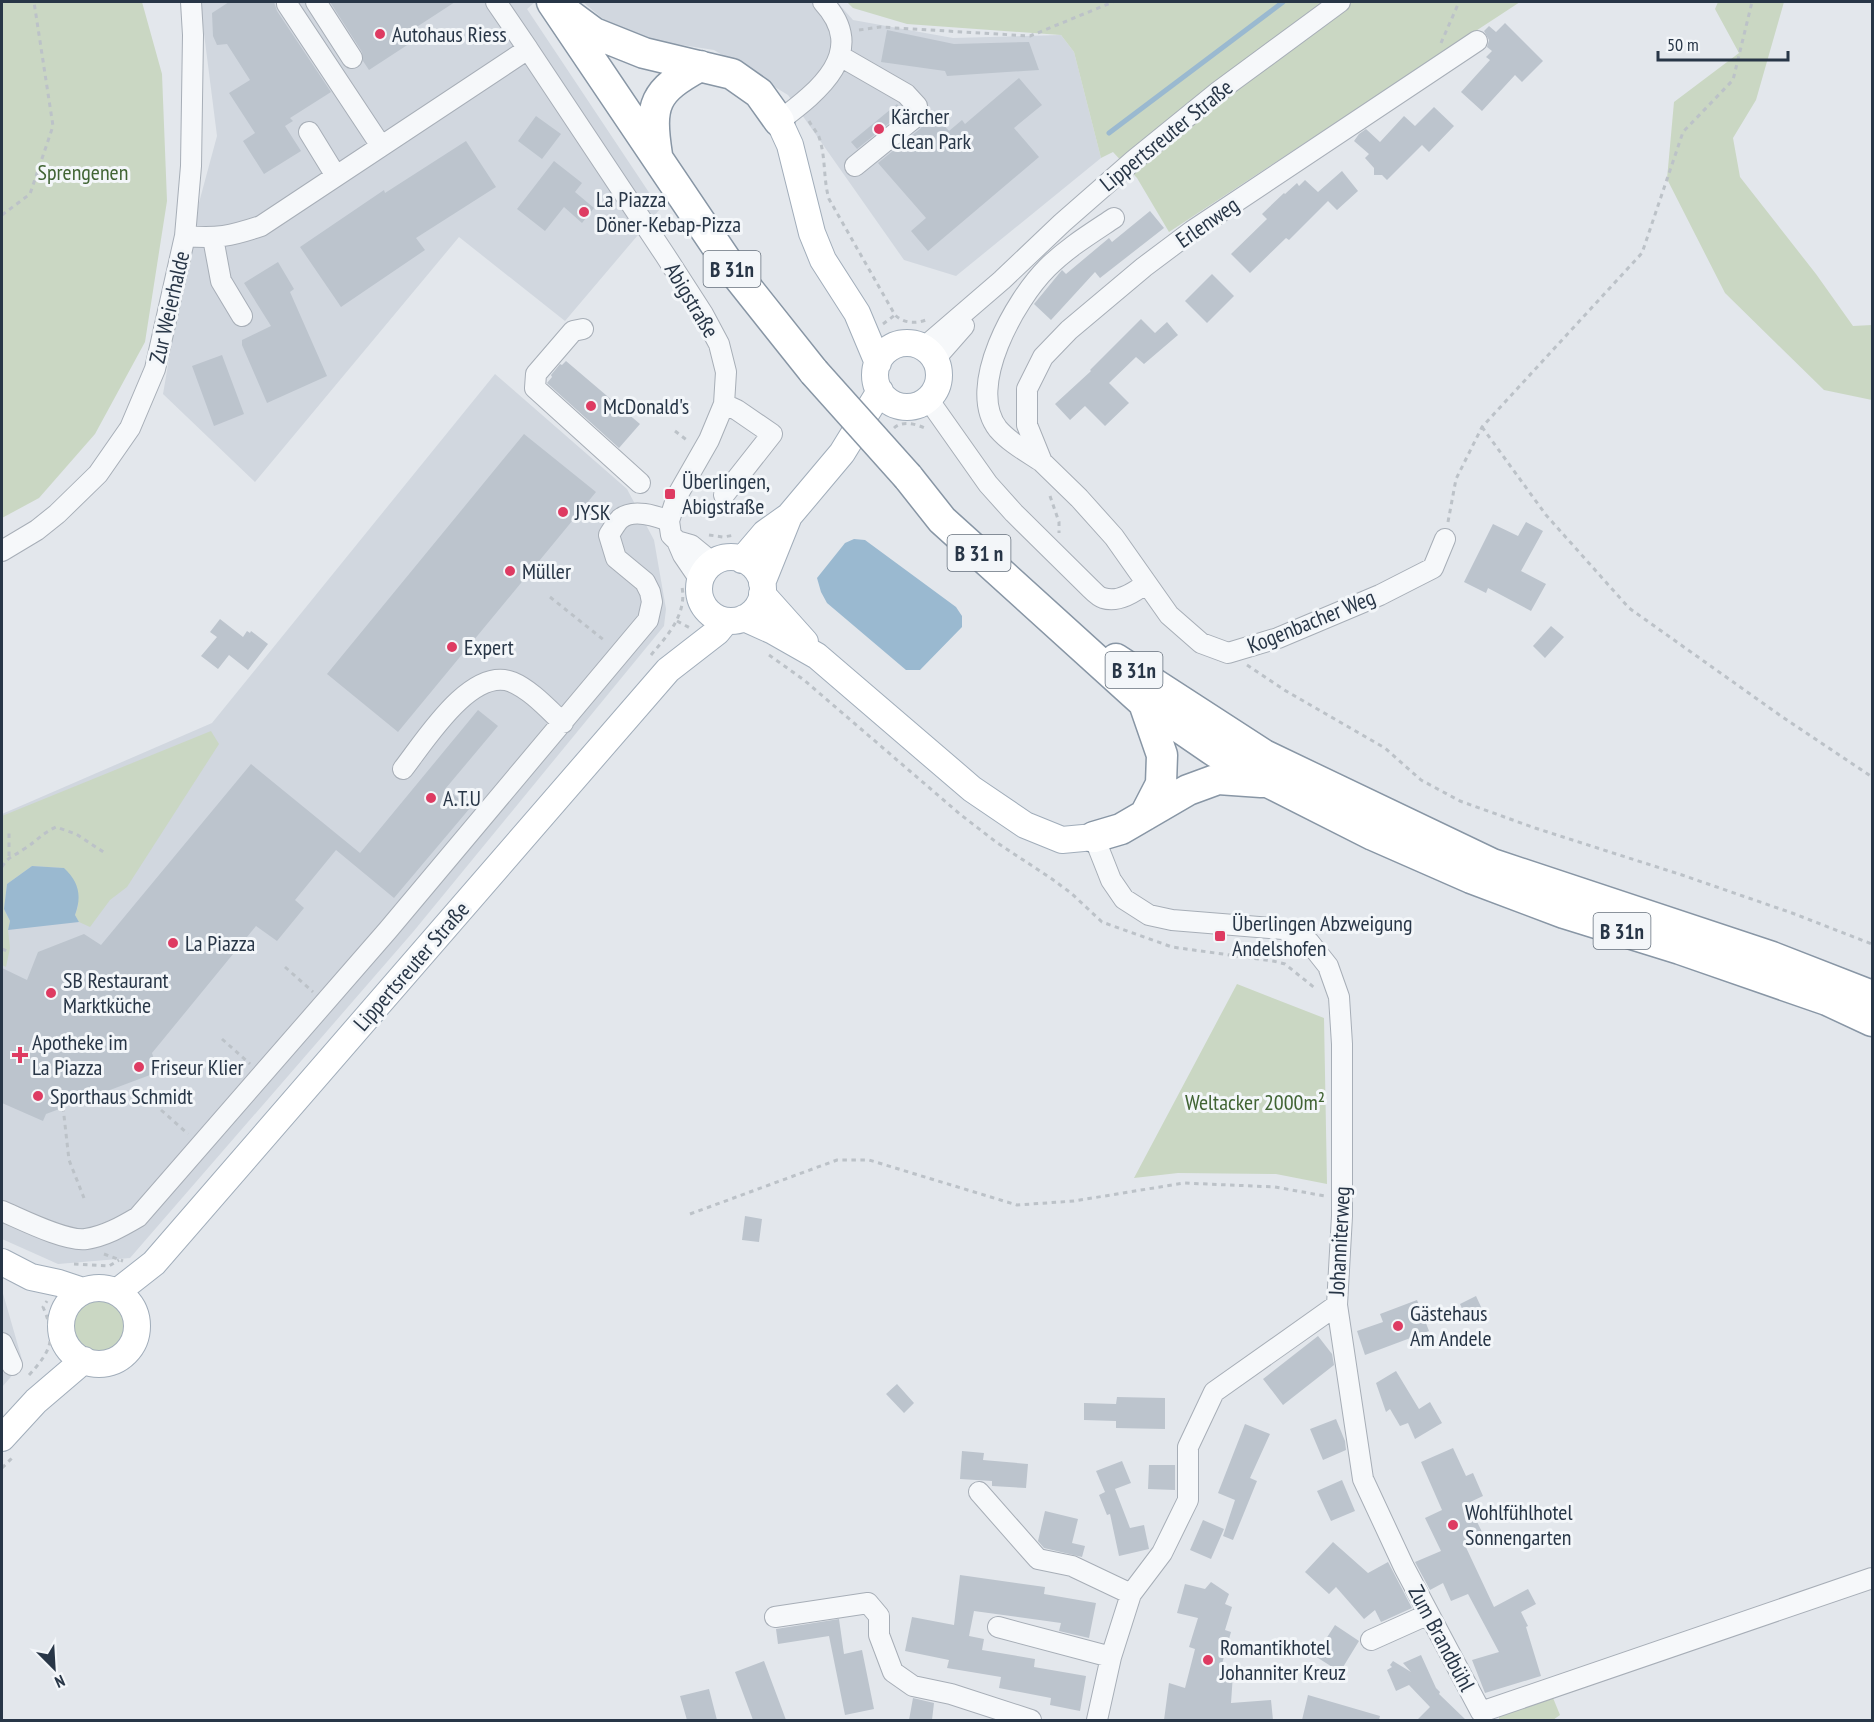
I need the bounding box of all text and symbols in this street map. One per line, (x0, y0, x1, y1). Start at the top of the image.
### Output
place label: Autohaus Riess (392, 20, 507, 48)
scale bar (1658, 24, 1788, 62)
marker: Autohaus Riess (373, 27, 387, 41)
text: 50 m (1667, 33, 1699, 56)
street label: Lippertsreuter Straße (1094, 73, 1238, 197)
place label: Kärcher Clean Park (891, 102, 972, 155)
marker: Kärcher Clean Park (872, 122, 886, 136)
park label: Sprengenen (38, 158, 128, 186)
place label: La Piazza Döner-Kebap-Pizza (596, 185, 741, 238)
street label: Erlenweg (1170, 190, 1244, 254)
marker: La Piazza Döner-Kebap-Pizza (577, 205, 591, 219)
street label: Zur Weierhalde (142, 248, 196, 366)
road number: B 31n (704, 251, 760, 287)
street label: Abigstraße (659, 257, 725, 343)
place label: McDonald's (603, 392, 689, 420)
marker: McDonald's (584, 399, 598, 413)
place label: Überlingen, Abigstraße (682, 467, 770, 520)
marker: Überlingen, Abigstraße (663, 487, 677, 501)
place label: JYSK (574, 498, 611, 526)
marker: JYSK (556, 505, 570, 519)
road number: B 31 n (948, 535, 1010, 571)
place label: Müller (522, 557, 571, 585)
marker: Müller (503, 564, 517, 578)
street label: Kogenbacher Weg (1243, 583, 1379, 659)
place label: Expert (464, 633, 514, 661)
marker: Expert (445, 640, 459, 654)
road number: B 31n (1106, 652, 1162, 688)
place label: A.T.U (443, 784, 481, 812)
marker: A.T.U (424, 791, 438, 805)
street label: Lippertsreuter Straße (347, 895, 475, 1037)
place label: Überlingen Abzweigung Andelshofen (1232, 909, 1412, 962)
road number: B 31n (1594, 913, 1650, 949)
place label: La Piazza (185, 929, 255, 957)
marker: Überlingen Abzweigung Andelshofen (1213, 929, 1227, 943)
marker: La Piazza (166, 936, 180, 950)
place label: SB Restaurant Marktküche (63, 966, 169, 1019)
marker: SB Restaurant Marktküche (44, 986, 58, 1000)
place label: Apotheke im La Piazza (32, 1028, 127, 1081)
marker: Apotheke im La Piazza (13, 1048, 27, 1062)
place label: Friseur Klier (151, 1053, 244, 1081)
marker: Friseur Klier (132, 1060, 146, 1074)
place label: Sporthaus Schmidt (50, 1082, 193, 1110)
park label: Weltacker 2000m² (1185, 1088, 1325, 1116)
marker: Sporthaus Schmidt (31, 1089, 45, 1103)
street label: Johanniterweg (1322, 1186, 1356, 1297)
place label: Gästehaus Am Andele (1410, 1299, 1492, 1352)
marker: Gästehaus Am Andele (1391, 1319, 1405, 1333)
place label: Wohlfühlhotel Sonnengarten (1465, 1498, 1573, 1551)
marker: Wohlfühlhotel Sonnengarten (1446, 1518, 1460, 1532)
street label: Zum Brandbühl (1402, 1580, 1482, 1697)
place label: Romantikhotel Johanniter Kreuz (1219, 1633, 1346, 1686)
north arrow (24, 1638, 84, 1698)
marker: Romantikhotel Johanniter Kreuz (1201, 1653, 1215, 1667)
text: N (52, 1671, 68, 1693)

